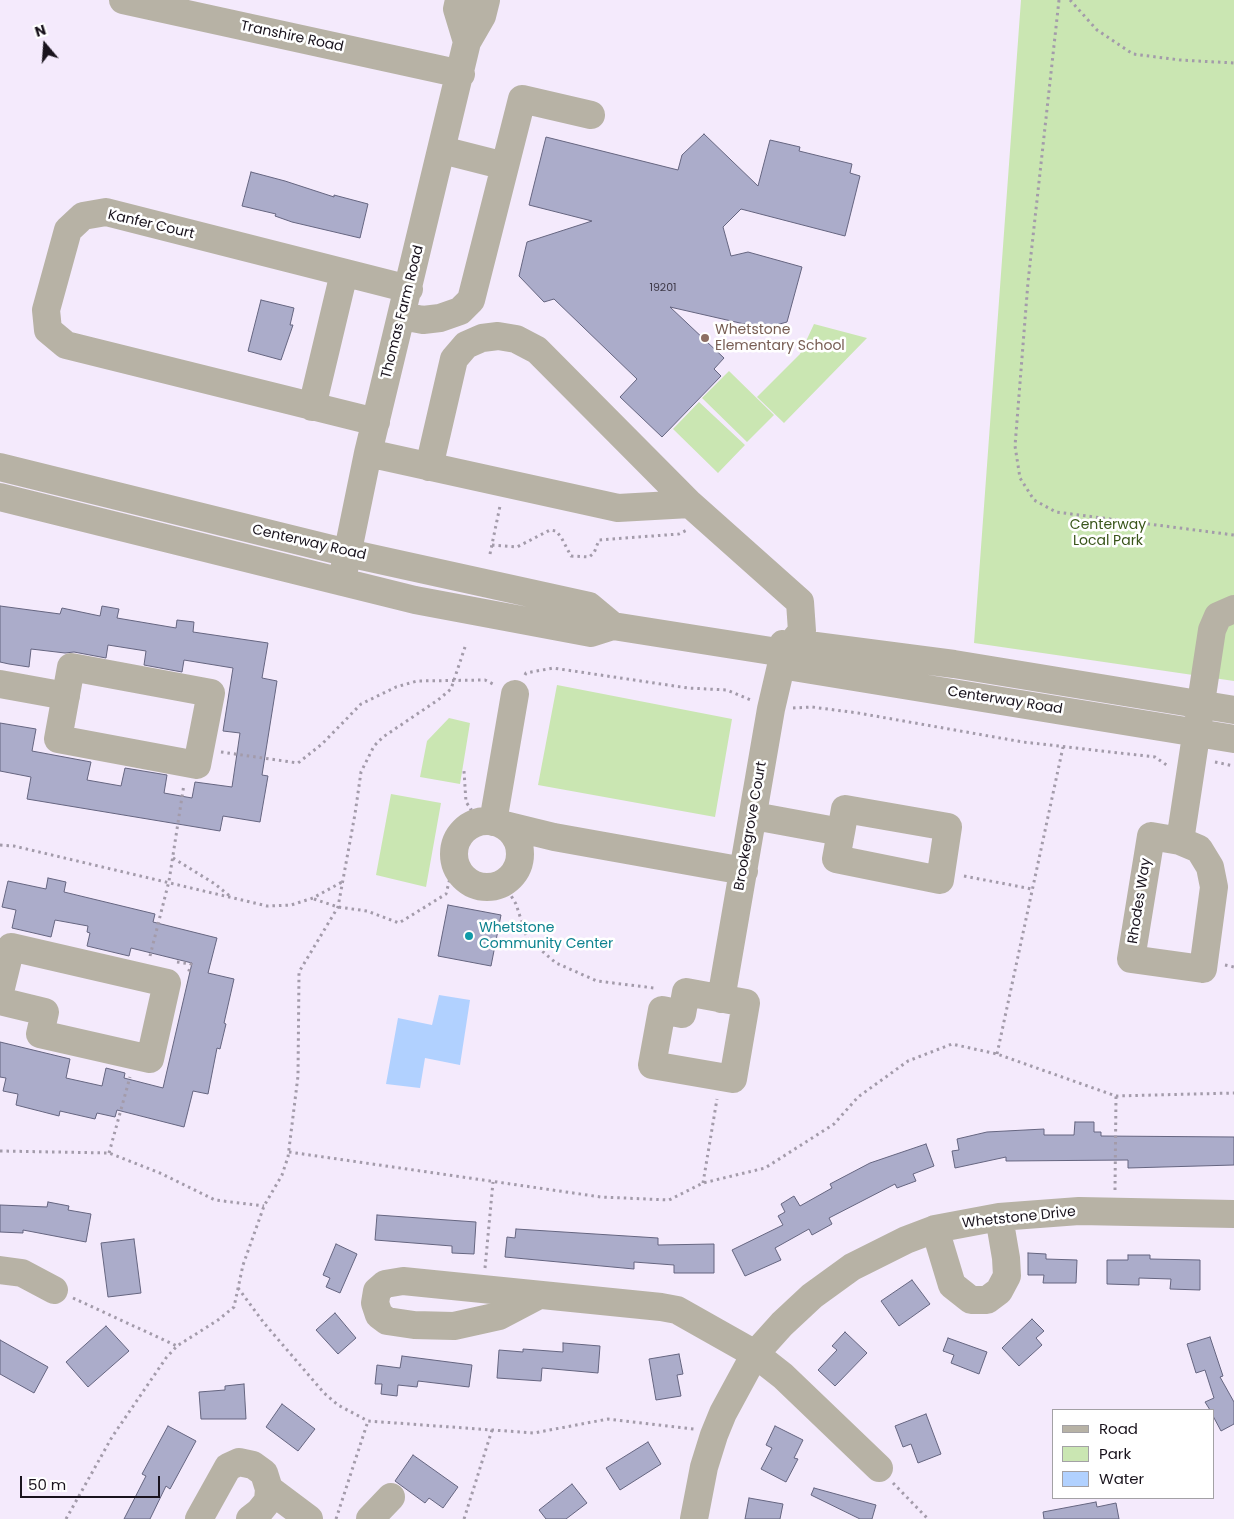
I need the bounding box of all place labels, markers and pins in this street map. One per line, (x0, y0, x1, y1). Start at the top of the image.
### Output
place label: Whetstone Elementary School (715, 322, 845, 354)
marker: Whetstone Elementary School (699, 332, 711, 344)
place label: Whetstone Community Center (479, 920, 613, 952)
marker: Whetstone Community Center (463, 930, 475, 942)

